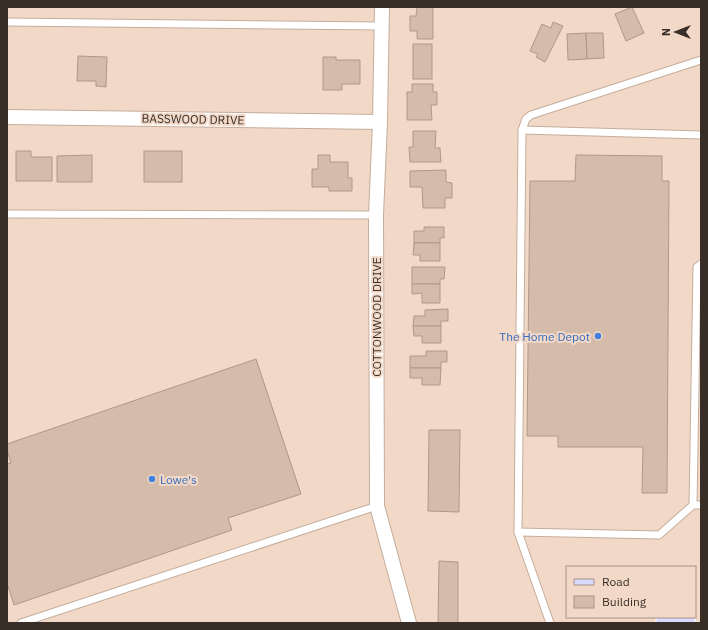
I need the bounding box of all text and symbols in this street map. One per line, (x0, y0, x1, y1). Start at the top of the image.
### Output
north arrow (656, 12, 696, 52)
text: N (659, 28, 673, 36)
street label: BASSWOOD DRIVE (142, 111, 244, 127)
street label: COTTONWOOD DRIVE (369, 257, 384, 377)
place label: The Home Depot (499, 329, 590, 344)
marker: The Home Depot (593, 331, 603, 341)
place label: Lowe's (160, 472, 197, 487)
marker: Lowe's (147, 474, 157, 484)
legend (566, 566, 696, 618)
text: Road (602, 574, 630, 589)
text: Building (602, 594, 647, 609)

